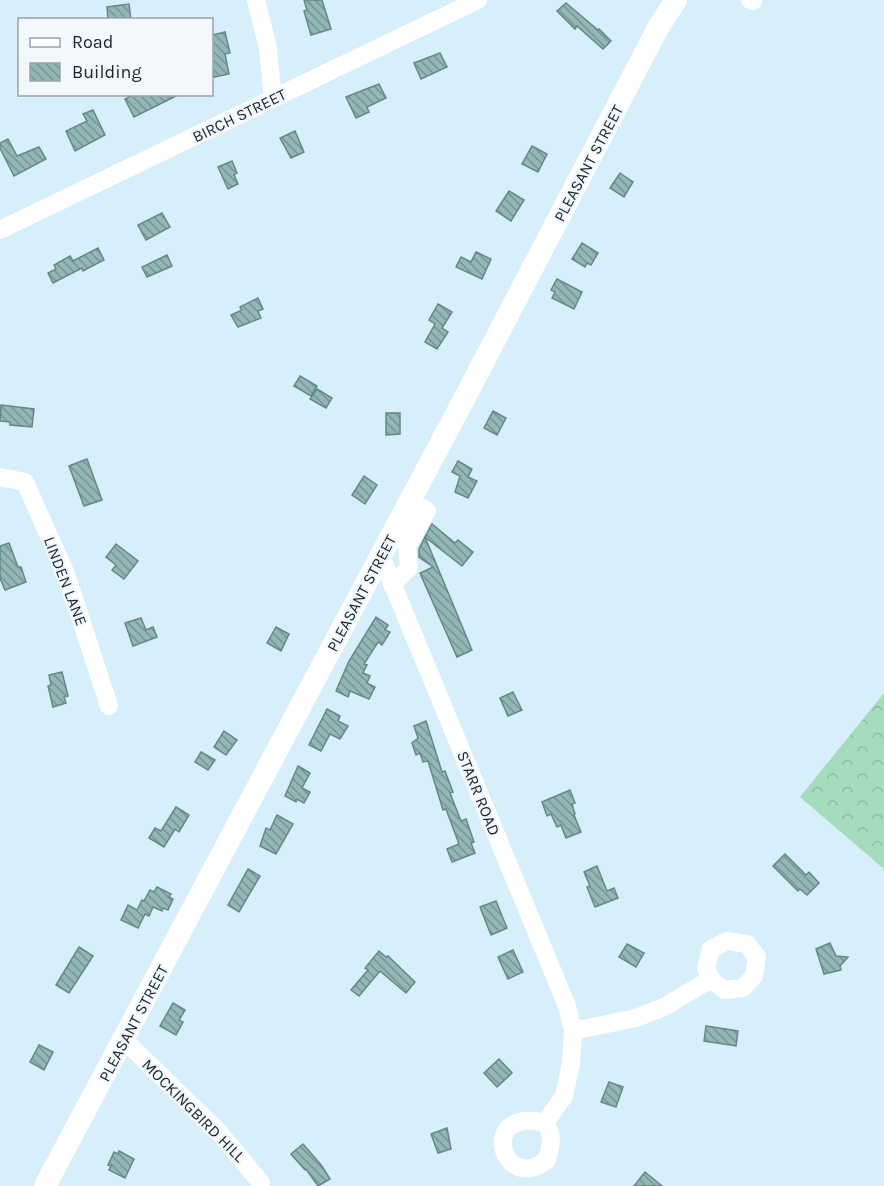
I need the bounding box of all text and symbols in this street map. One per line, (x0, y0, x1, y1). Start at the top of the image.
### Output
legend (18, 18, 213, 96)
text: Road (72, 31, 113, 53)
text: Building (72, 61, 142, 83)
street label: BIRCH STREET (189, 85, 289, 146)
street label: PLEASANT STREET (550, 102, 627, 225)
street label: PLEASANT STREET (323, 532, 400, 655)
street label: LINDEN LANE (40, 534, 91, 628)
street label: STARR ROAD (453, 748, 504, 838)
street label: PLEASANT STREET (95, 962, 172, 1085)
street label: MOCKINGBIRD HILL (138, 1055, 249, 1166)

